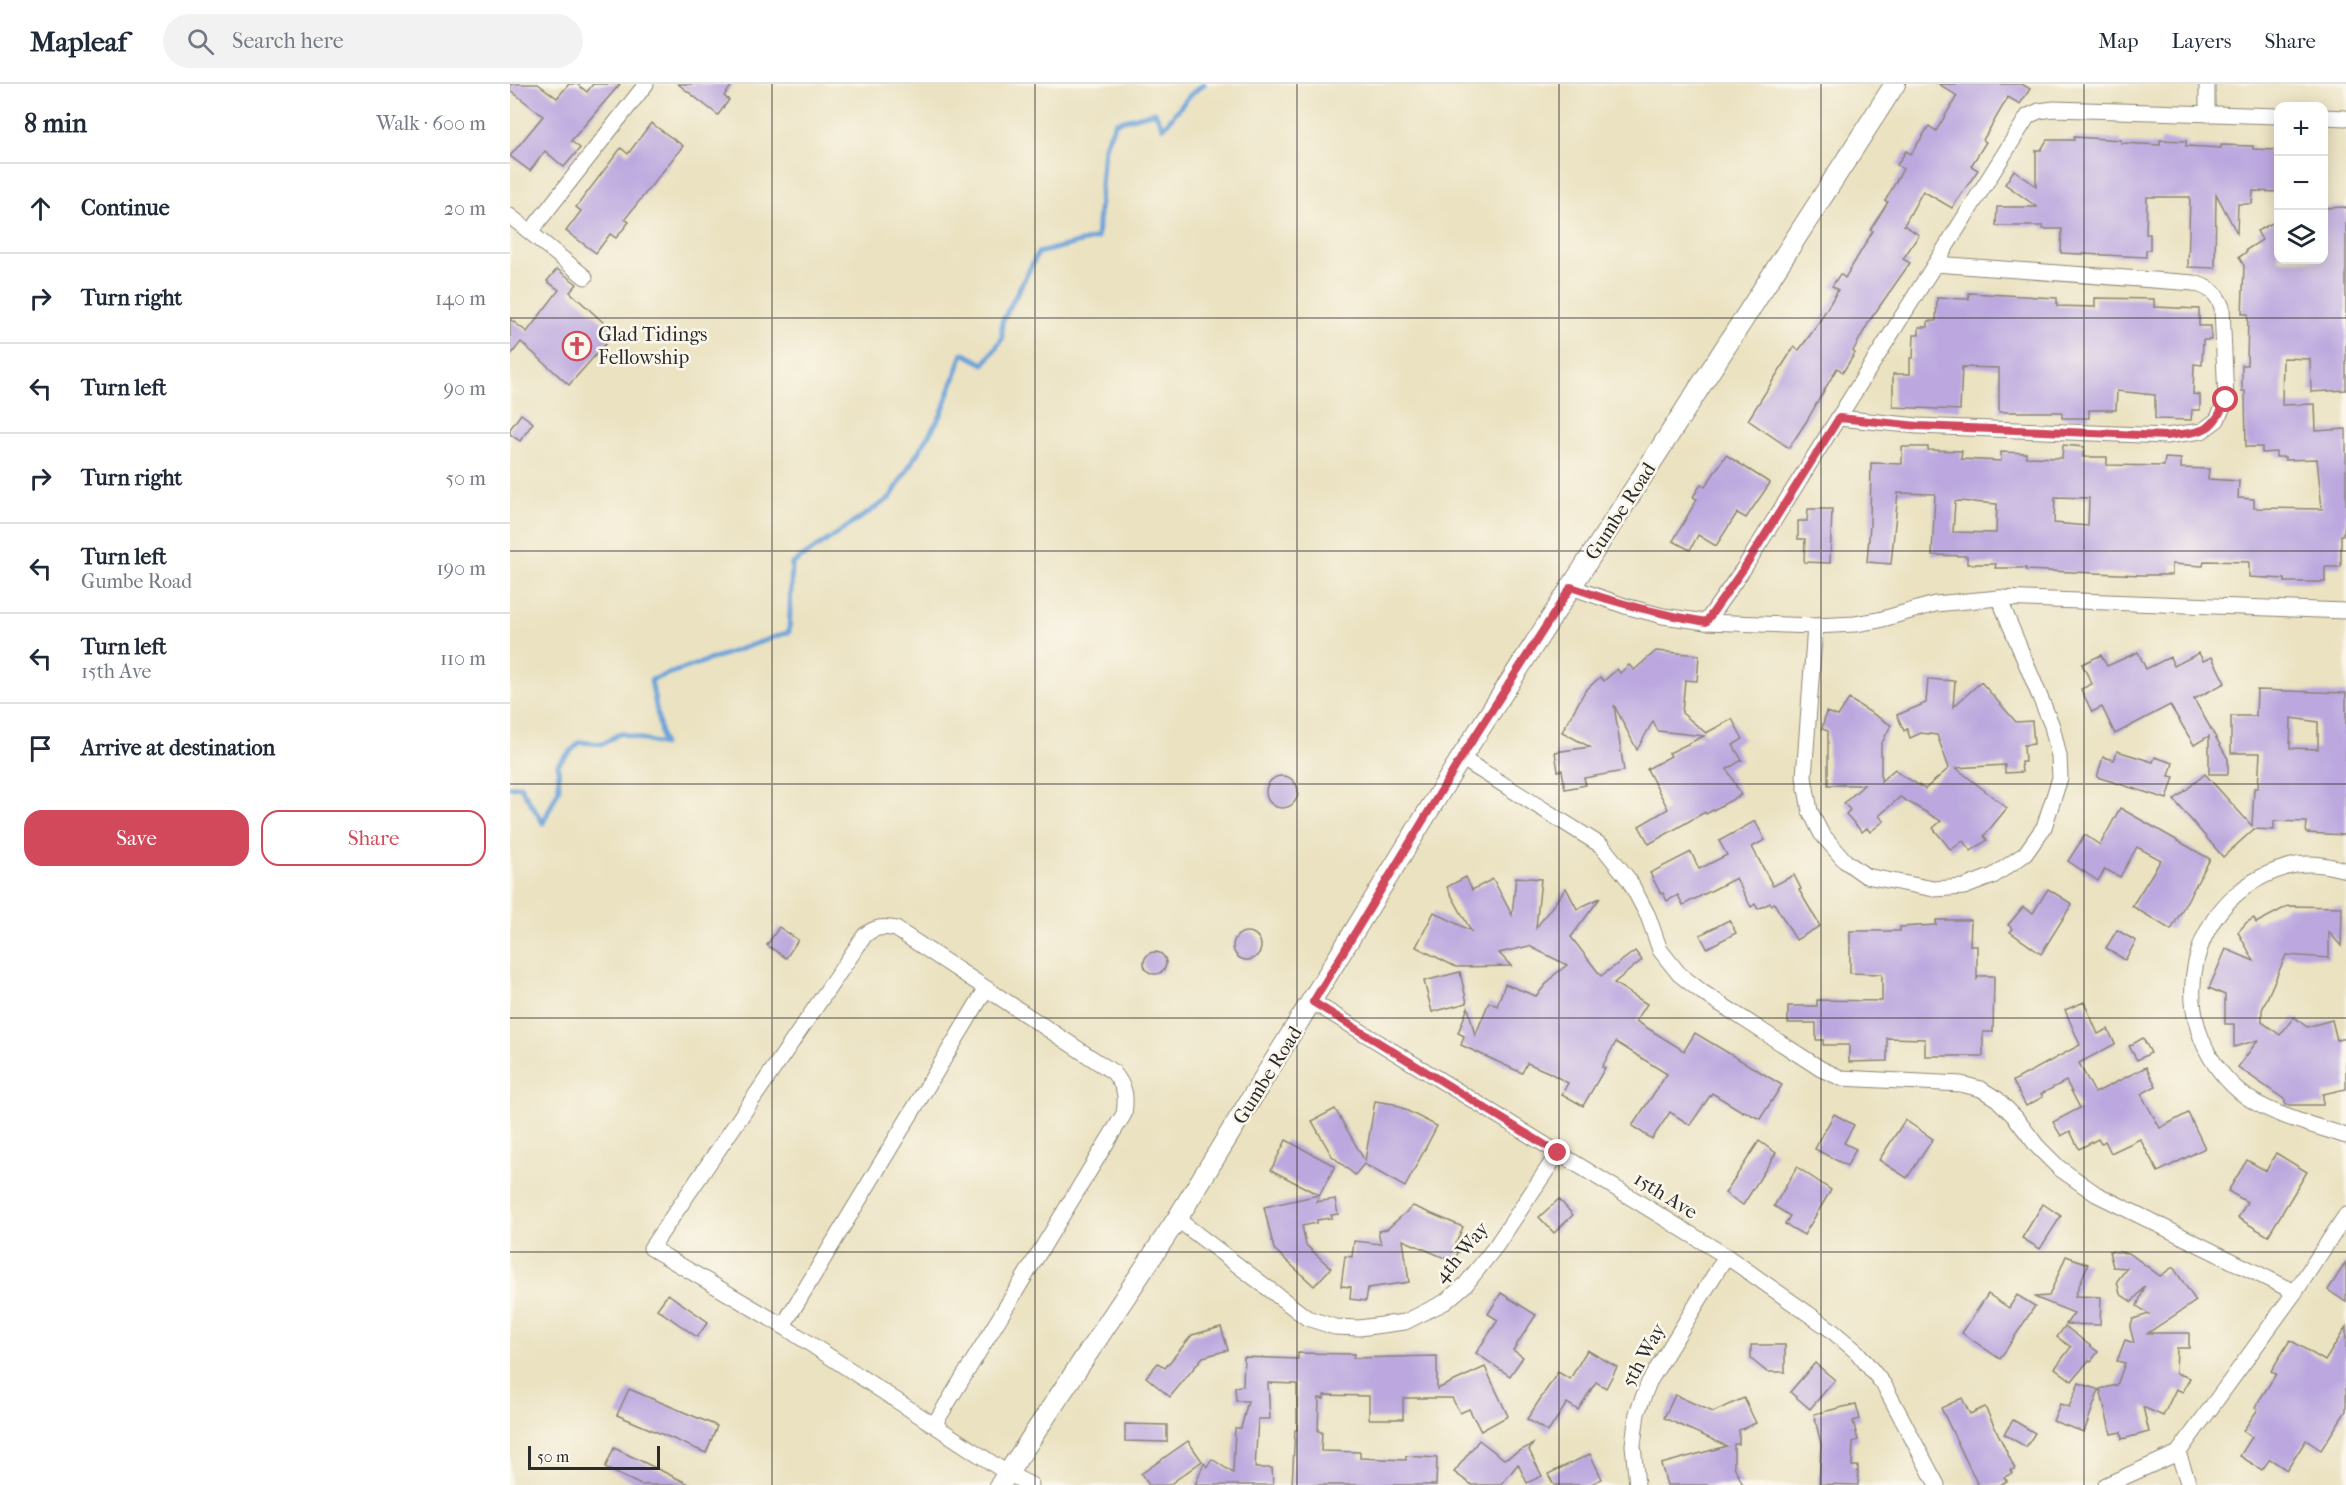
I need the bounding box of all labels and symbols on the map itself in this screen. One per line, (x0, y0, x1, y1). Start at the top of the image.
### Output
place label: Glad Tidings Fellowship (598, 323, 707, 369)
church icon: Glad Tidings Fellowship (561, 330, 593, 362)
route start (2212, 386, 2238, 412)
street label: Gumbe Road (1580, 457, 1661, 564)
street label: Gumbe Road (1228, 1021, 1307, 1129)
route end (1544, 1139, 1570, 1165)
street label: 15th Ave (1630, 1167, 1702, 1224)
street label: 4th Way (1429, 1216, 1494, 1287)
street label: 5th Way (1617, 1318, 1671, 1391)
scale bar (528, 1443, 660, 1470)

